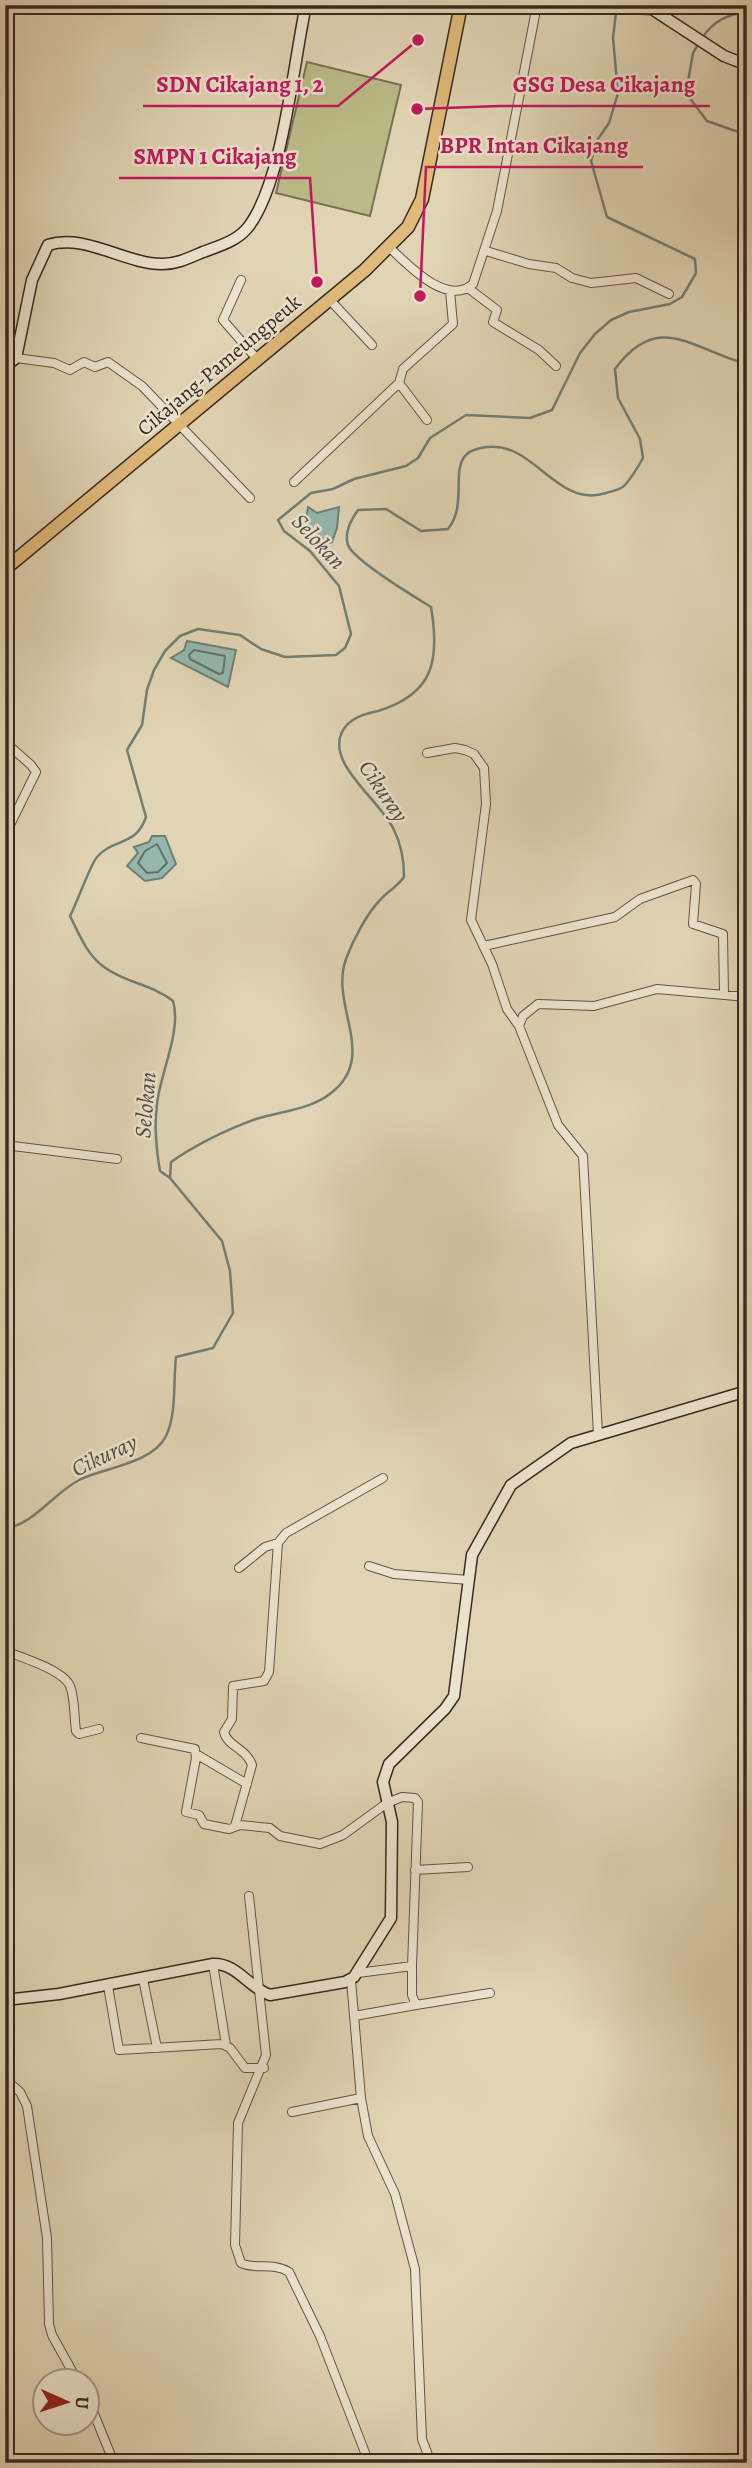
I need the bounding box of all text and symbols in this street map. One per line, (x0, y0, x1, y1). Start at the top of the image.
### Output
callout: SDN Cikajang 1, 2 (143, 62, 338, 106)
callout: GSG Desa Cikajang (499, 62, 710, 106)
text: SDN Cikajang 1, 2 (156, 69, 324, 100)
text: GSG Desa Cikajang (513, 69, 696, 100)
callout: BPR Intan Cikajang (426, 123, 643, 167)
text: BPR Intan Cikajang (440, 130, 629, 161)
callout: SMPN 1 Cikajang (119, 134, 310, 178)
text: SMPN 1 Cikajang (133, 141, 297, 172)
street label: Cikajang-Pameungpeuk (131, 288, 307, 442)
water label: Selokan (285, 506, 353, 576)
water label: Cikuray (351, 754, 416, 829)
water label: Selokan (127, 1071, 164, 1139)
water label: Cikuray (66, 1427, 142, 1484)
north arrow (32, 2366, 102, 2436)
text: U (69, 2396, 95, 2410)

